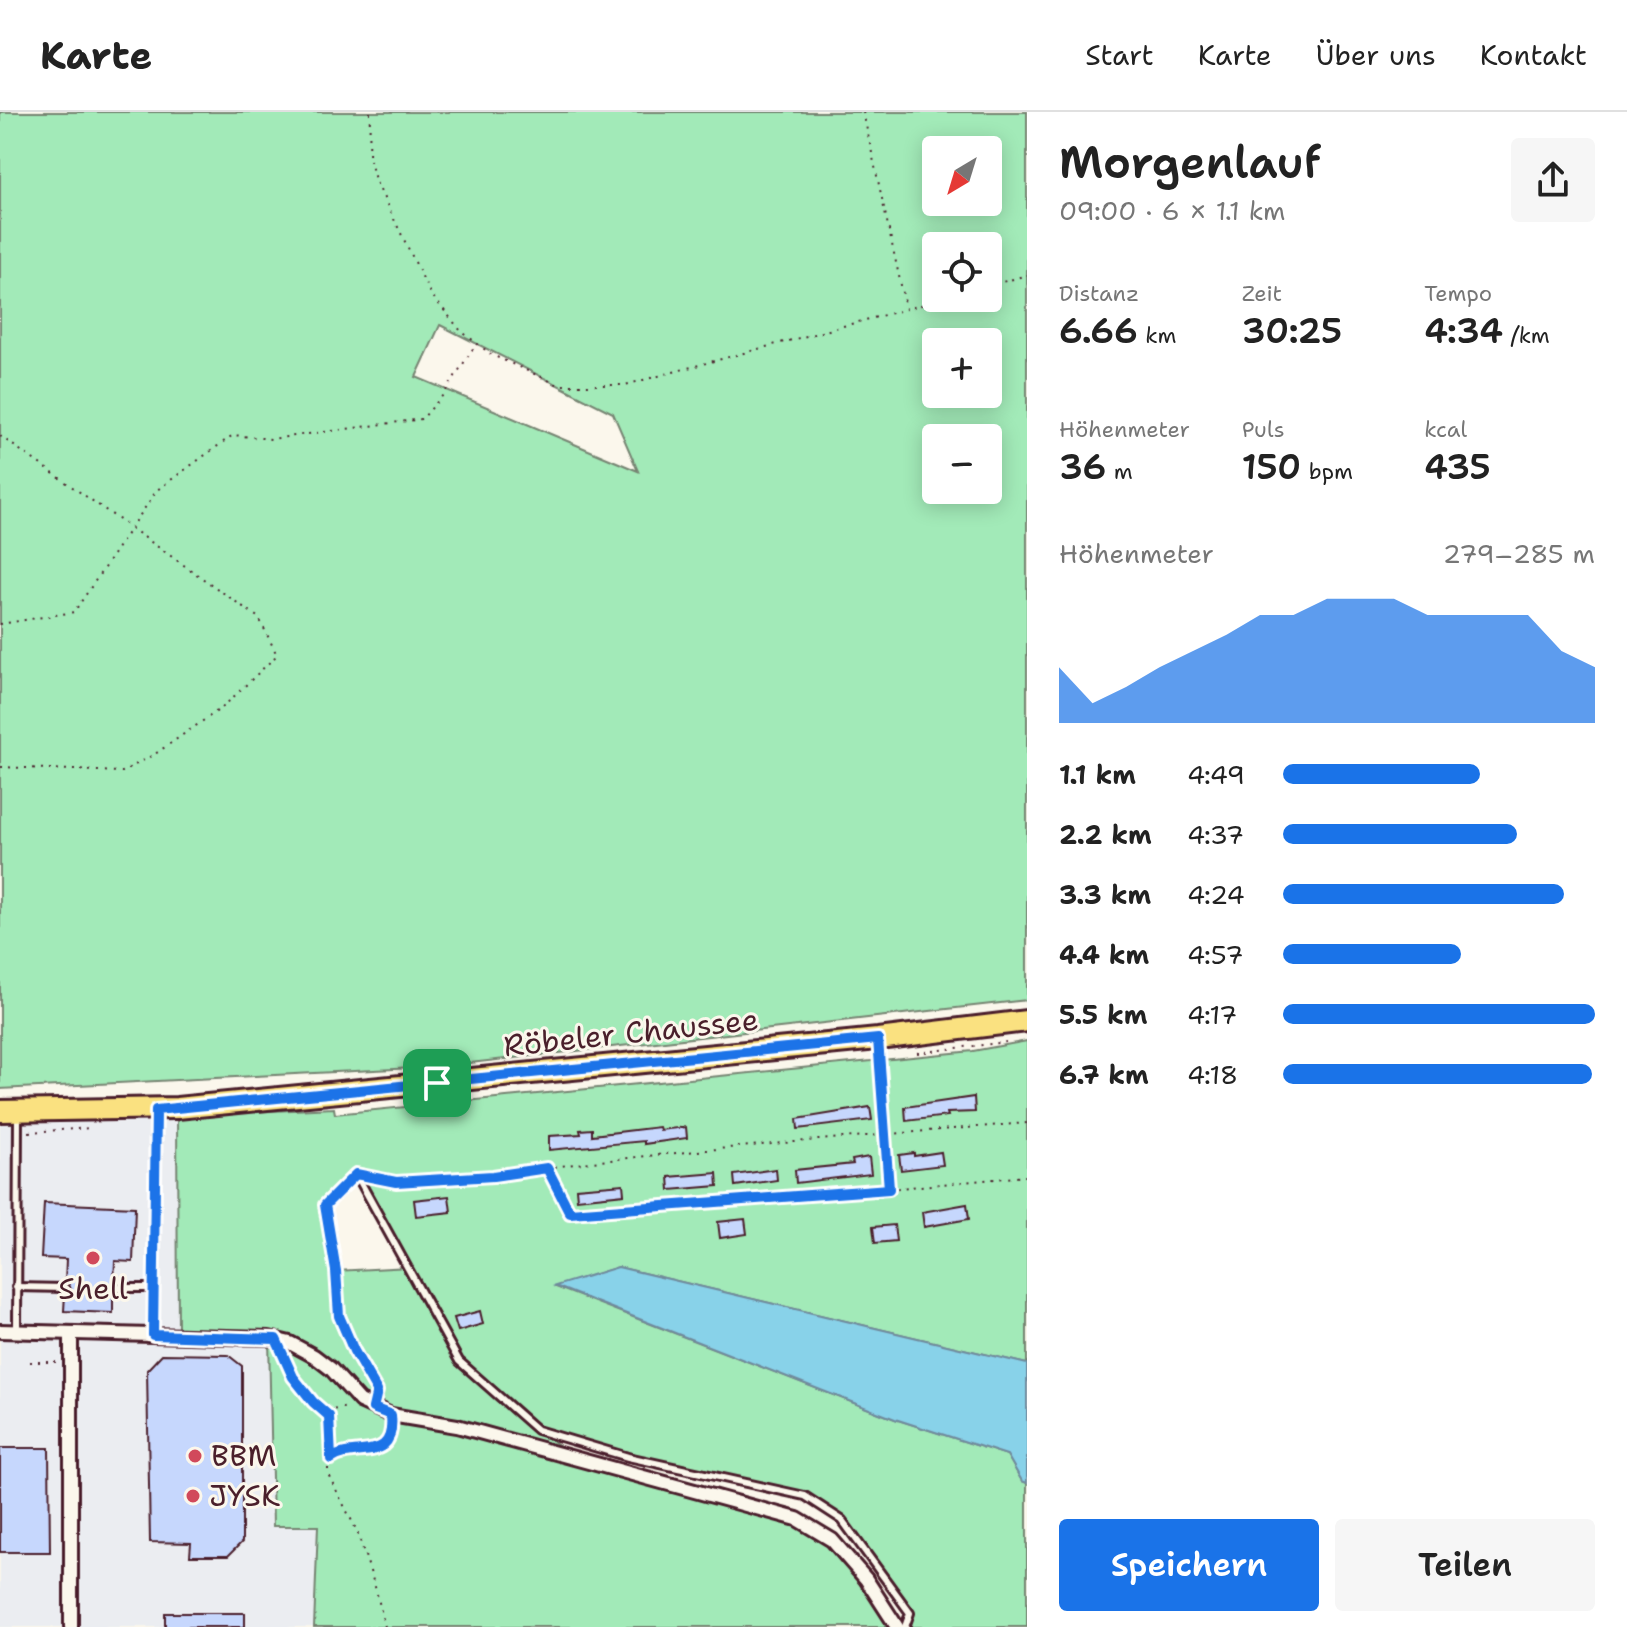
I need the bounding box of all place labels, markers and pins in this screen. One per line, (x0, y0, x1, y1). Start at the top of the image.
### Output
pin (403, 1049, 471, 1117)
marker: Shell (84, 1249, 102, 1267)
place label: Shell (58, 1268, 128, 1309)
place label: BBM (211, 1435, 276, 1476)
marker: BBM (186, 1447, 204, 1465)
place label: JYSK (209, 1475, 280, 1516)
marker: JYSK (184, 1487, 202, 1505)

